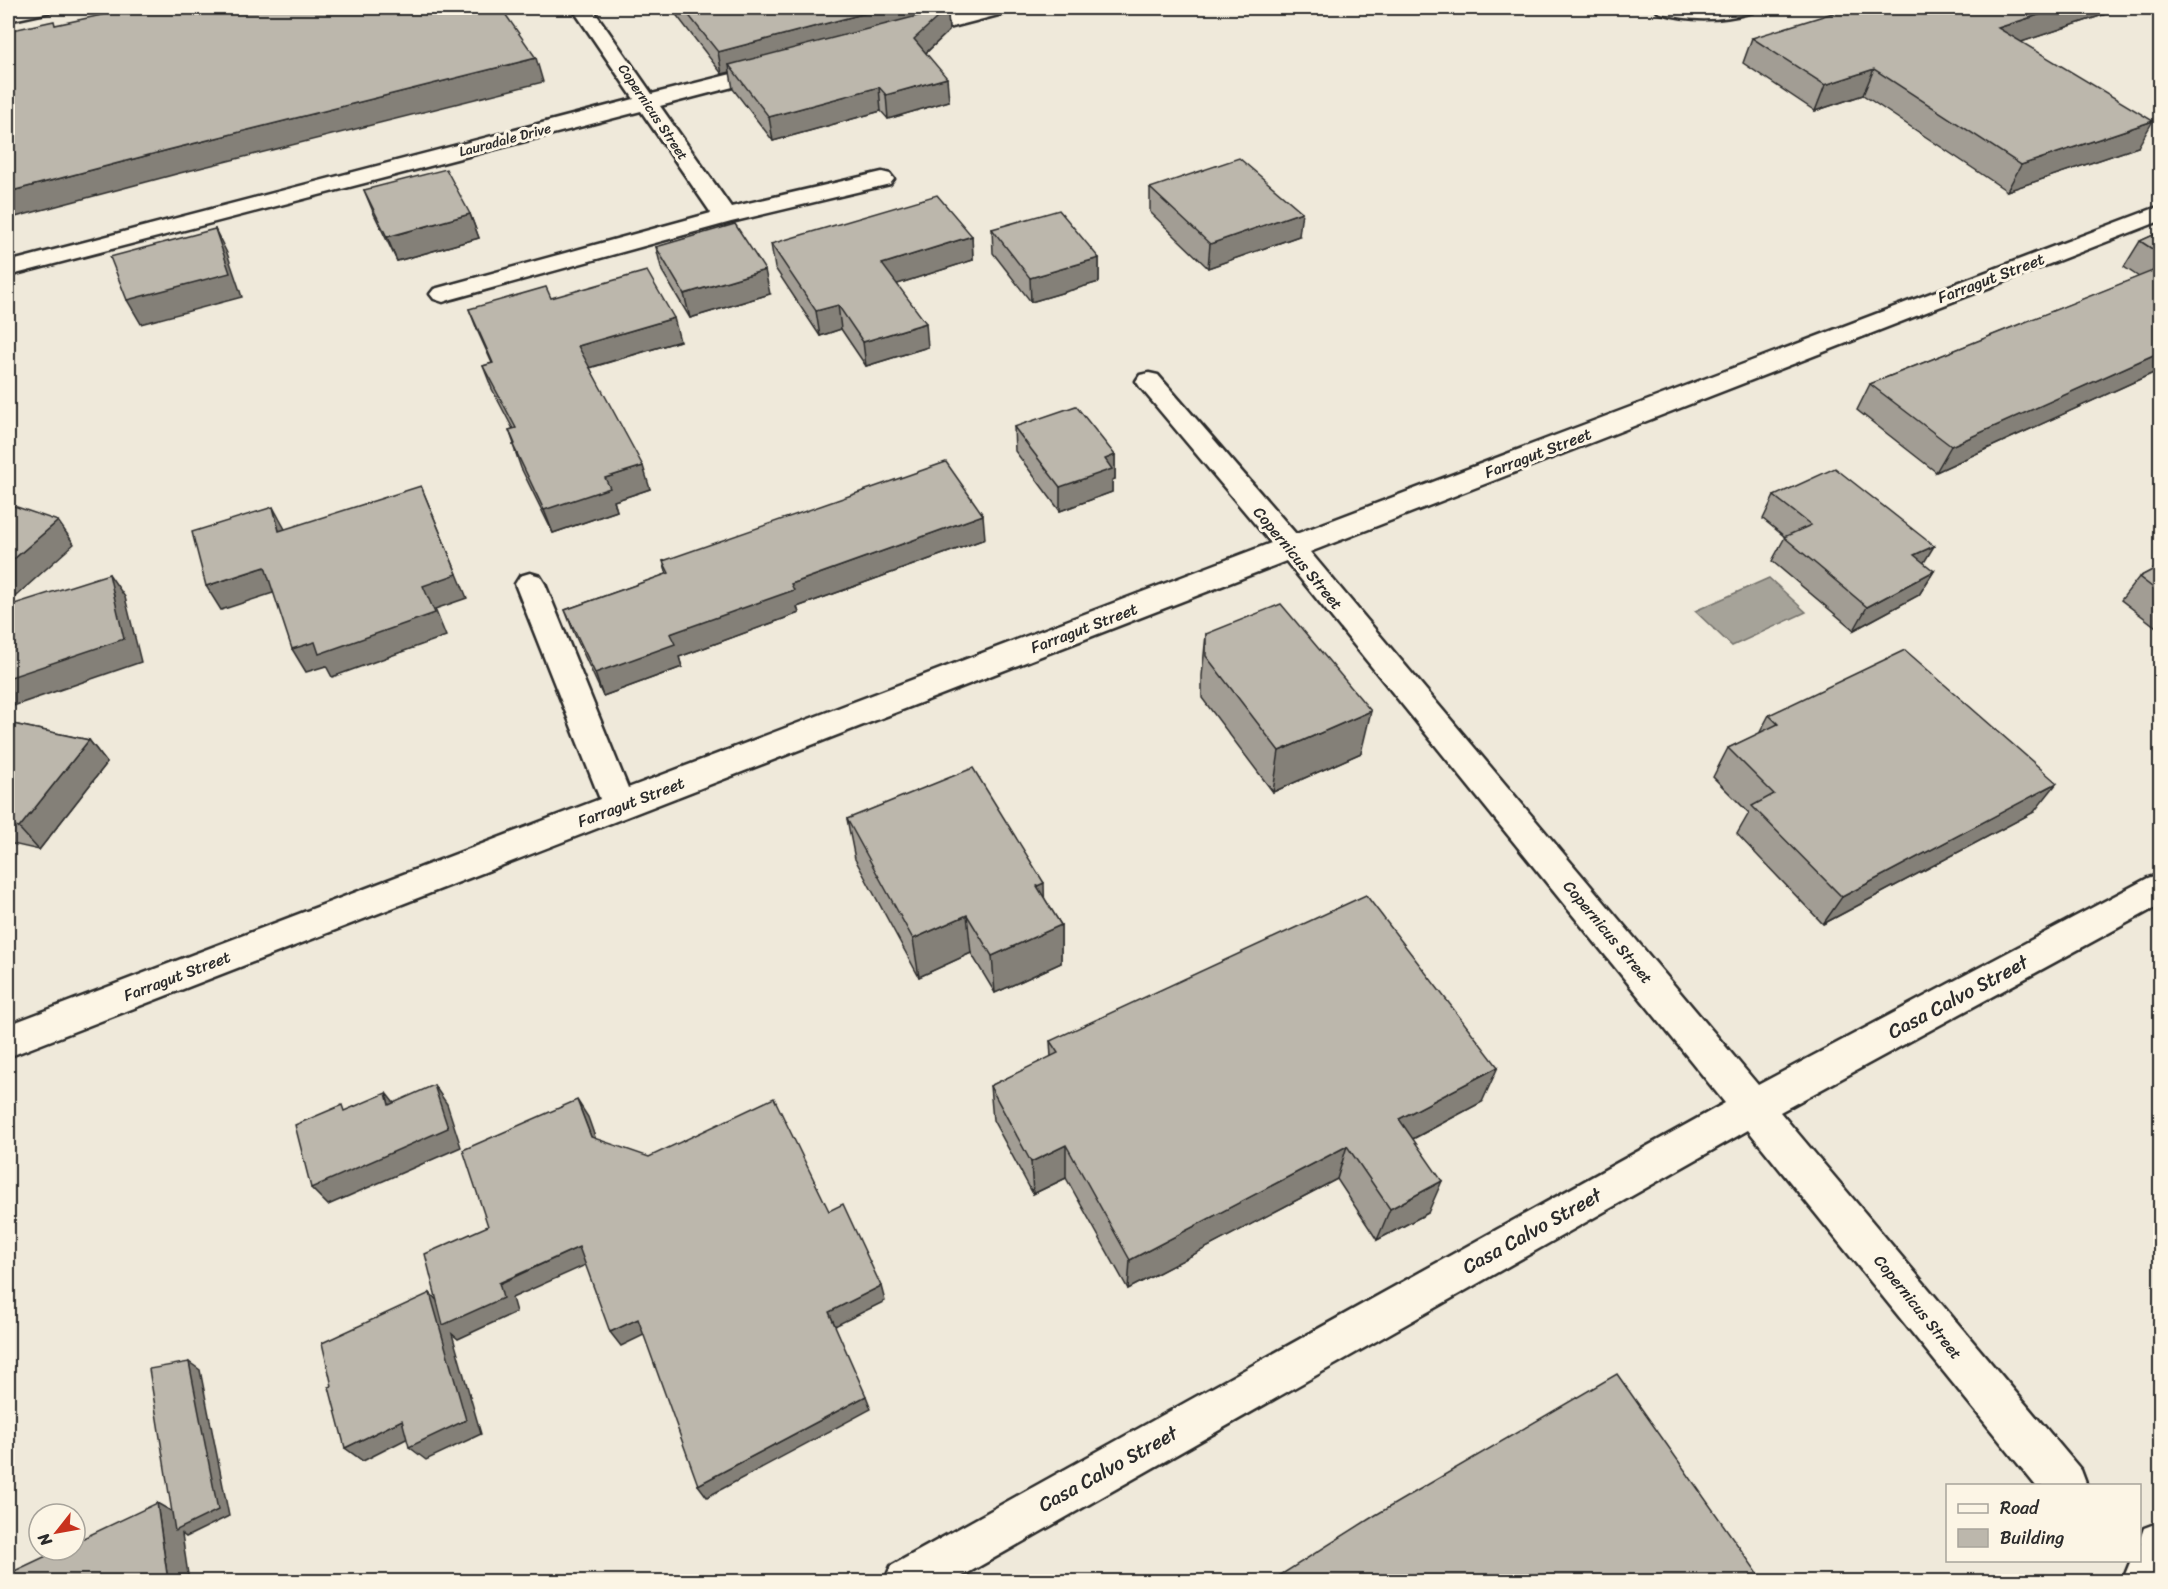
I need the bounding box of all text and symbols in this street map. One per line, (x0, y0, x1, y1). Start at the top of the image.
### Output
street label: Copernicus Street (611, 58, 695, 166)
street label: Lauradale Drive (456, 116, 554, 164)
street label: Farragut Street (1933, 244, 2049, 312)
street label: Farragut Street (1480, 419, 1596, 487)
street label: Copernicus Street (1246, 499, 1350, 617)
street label: Farragut Street (1026, 594, 1142, 662)
street label: Farragut Street (573, 768, 689, 836)
street label: Copernicus Street (1556, 873, 1660, 991)
street label: Farragut Street (119, 942, 235, 1010)
street label: Casa Calvo Street (1881, 945, 2036, 1049)
street label: Casa Calvo Street (1456, 1178, 1609, 1284)
street label: Copernicus Street (1866, 1248, 1970, 1366)
street label: Casa Calvo Street (1032, 1416, 1185, 1522)
legend (1946, 1484, 2141, 1562)
text: Road (2000, 1492, 2040, 1524)
north arrow (27, 1502, 87, 1562)
text: Building (2000, 1522, 2064, 1554)
text: N (29, 1526, 60, 1553)

